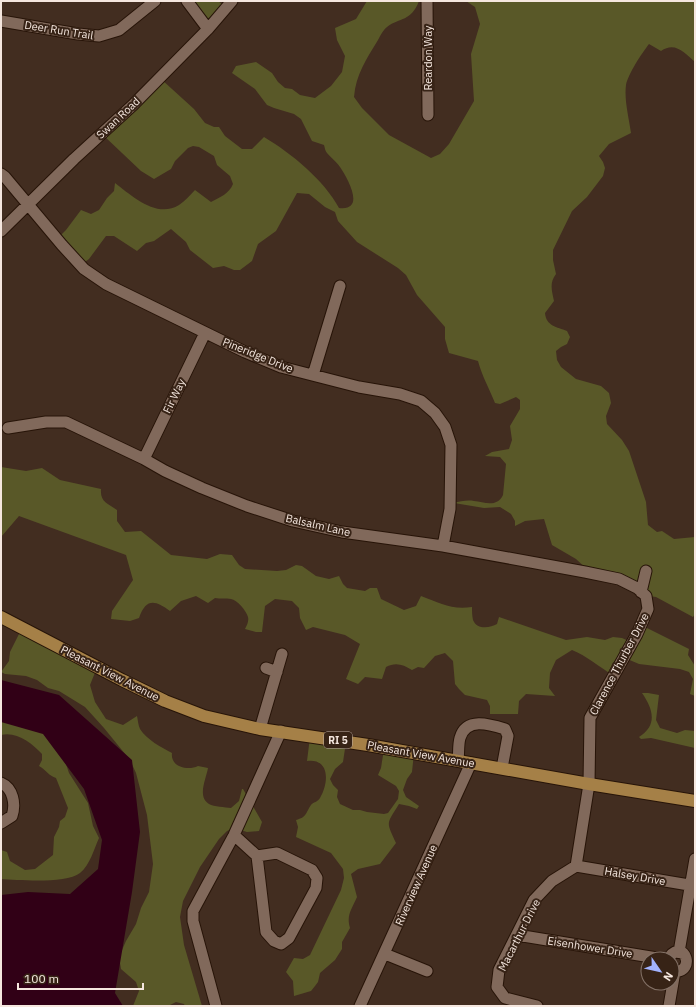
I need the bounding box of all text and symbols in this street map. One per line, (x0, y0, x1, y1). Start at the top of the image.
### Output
street label: Deer Run Trail (24, 18, 94, 42)
street label: Reardon Way (421, 25, 435, 91)
street label: Swan Road (93, 94, 143, 142)
street label: Pineridge Drive (221, 335, 295, 375)
street label: Fir Way (160, 376, 189, 415)
street label: Balsalm Lane (284, 511, 352, 539)
street label: Clarence Thurber Drive (586, 611, 652, 717)
street label: Pleasant View Avenue (58, 642, 162, 704)
road number: RI 5 (324, 732, 352, 748)
street label: Pleasant View Avenue (366, 738, 476, 770)
street label: Riverview Avenue (392, 842, 440, 928)
street label: Halsey Drive (603, 864, 667, 888)
street label: Macarthur Drive (495, 897, 543, 973)
street label: Eisenhower Drive (547, 933, 633, 961)
north arrow (640, 951, 680, 991)
scale bar (18, 965, 143, 991)
text: N (660, 969, 676, 984)
text: 100 m (24, 971, 59, 986)

